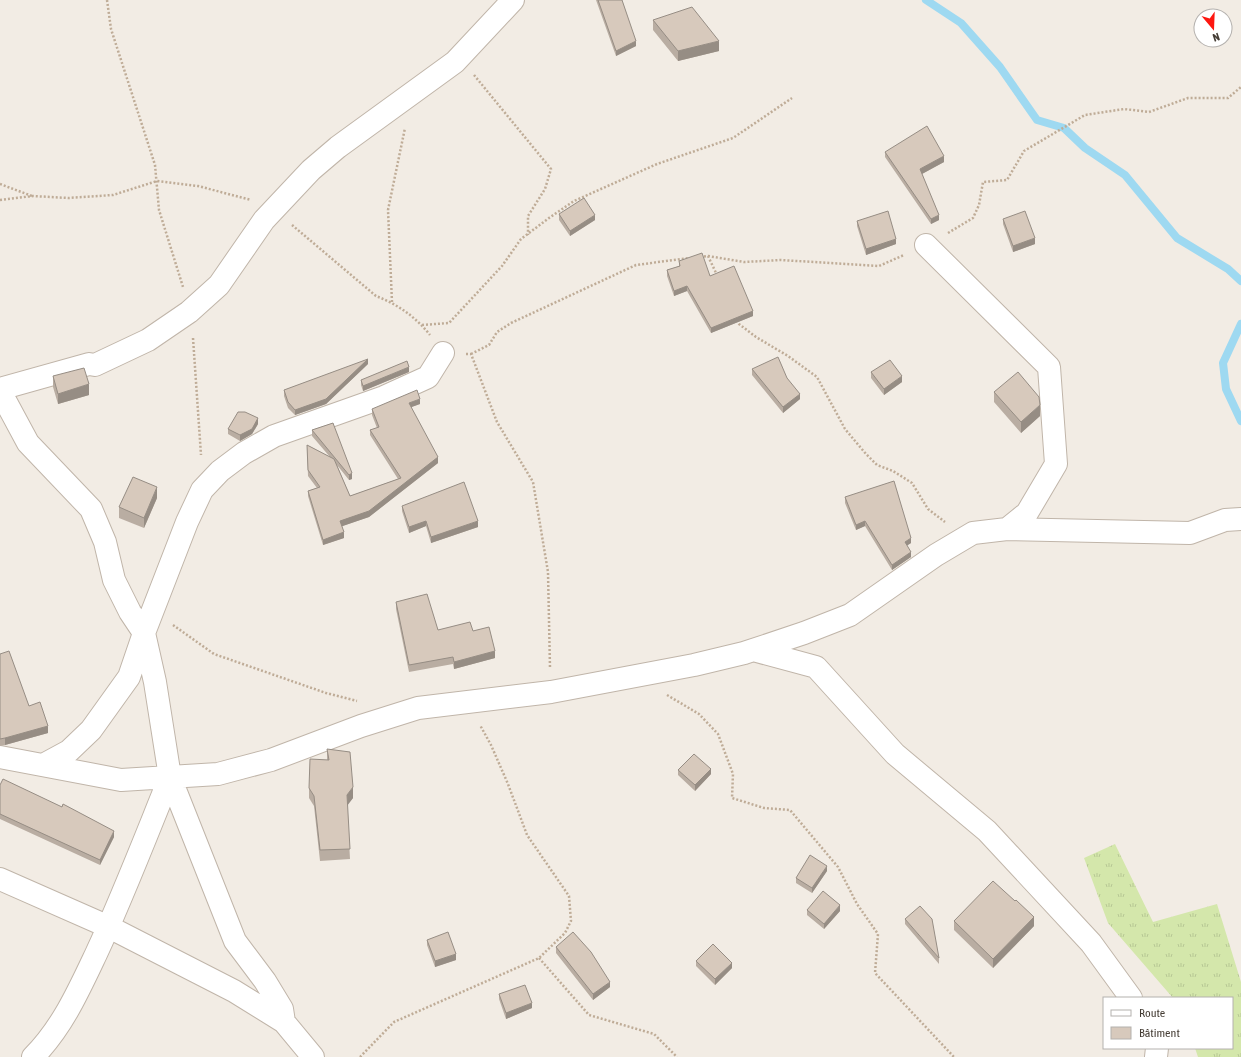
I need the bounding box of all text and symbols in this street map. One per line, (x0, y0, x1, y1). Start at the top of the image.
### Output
north arrow (1193, 8, 1233, 48)
text: N (1211, 31, 1221, 44)
legend (1103, 997, 1233, 1049)
text: Route (1139, 1006, 1165, 1020)
text: Bâtiment (1139, 1026, 1180, 1040)

